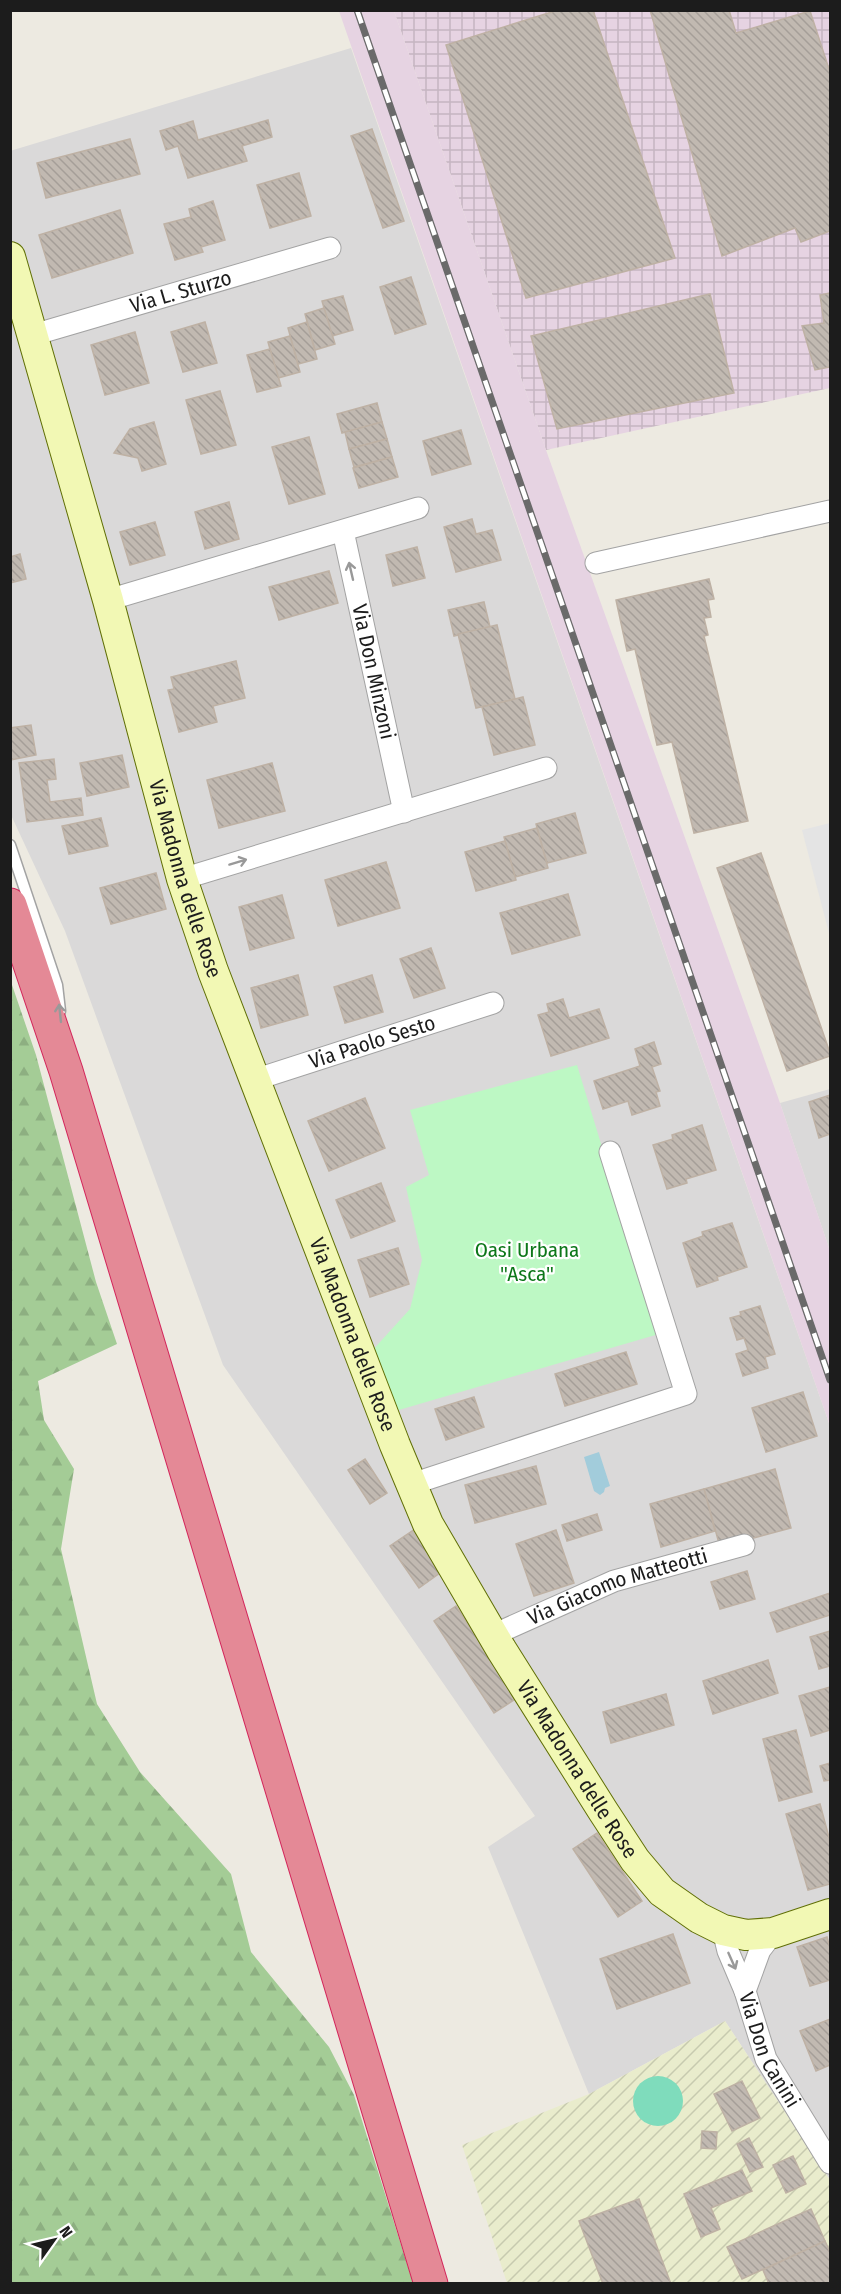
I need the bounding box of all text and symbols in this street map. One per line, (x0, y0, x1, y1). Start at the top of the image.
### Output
street label: Via L. Sturzo (127, 265, 235, 319)
one-way arrow (344, 561, 356, 580)
street label: Via Don Minzoni (346, 602, 401, 742)
street label: Via Madonna delle Rose (143, 777, 227, 982)
one-way arrow (229, 856, 248, 867)
one-way arrow (54, 1003, 65, 1023)
street label: Via Paolo Sesto (306, 1009, 438, 1074)
street label: Via Madonna delle Rose (304, 1234, 402, 1435)
park label: Oasi Urbana "Asca" (475, 1237, 579, 1287)
street label: Via Giacomo Matteotti (523, 1543, 710, 1631)
street label: Via Madonna delle Rose (511, 1676, 643, 1863)
one-way arrow (727, 1951, 738, 1970)
street label: Via Don Canini (733, 1989, 806, 2112)
north arrow (24, 2210, 84, 2270)
text: N (55, 2223, 77, 2241)

